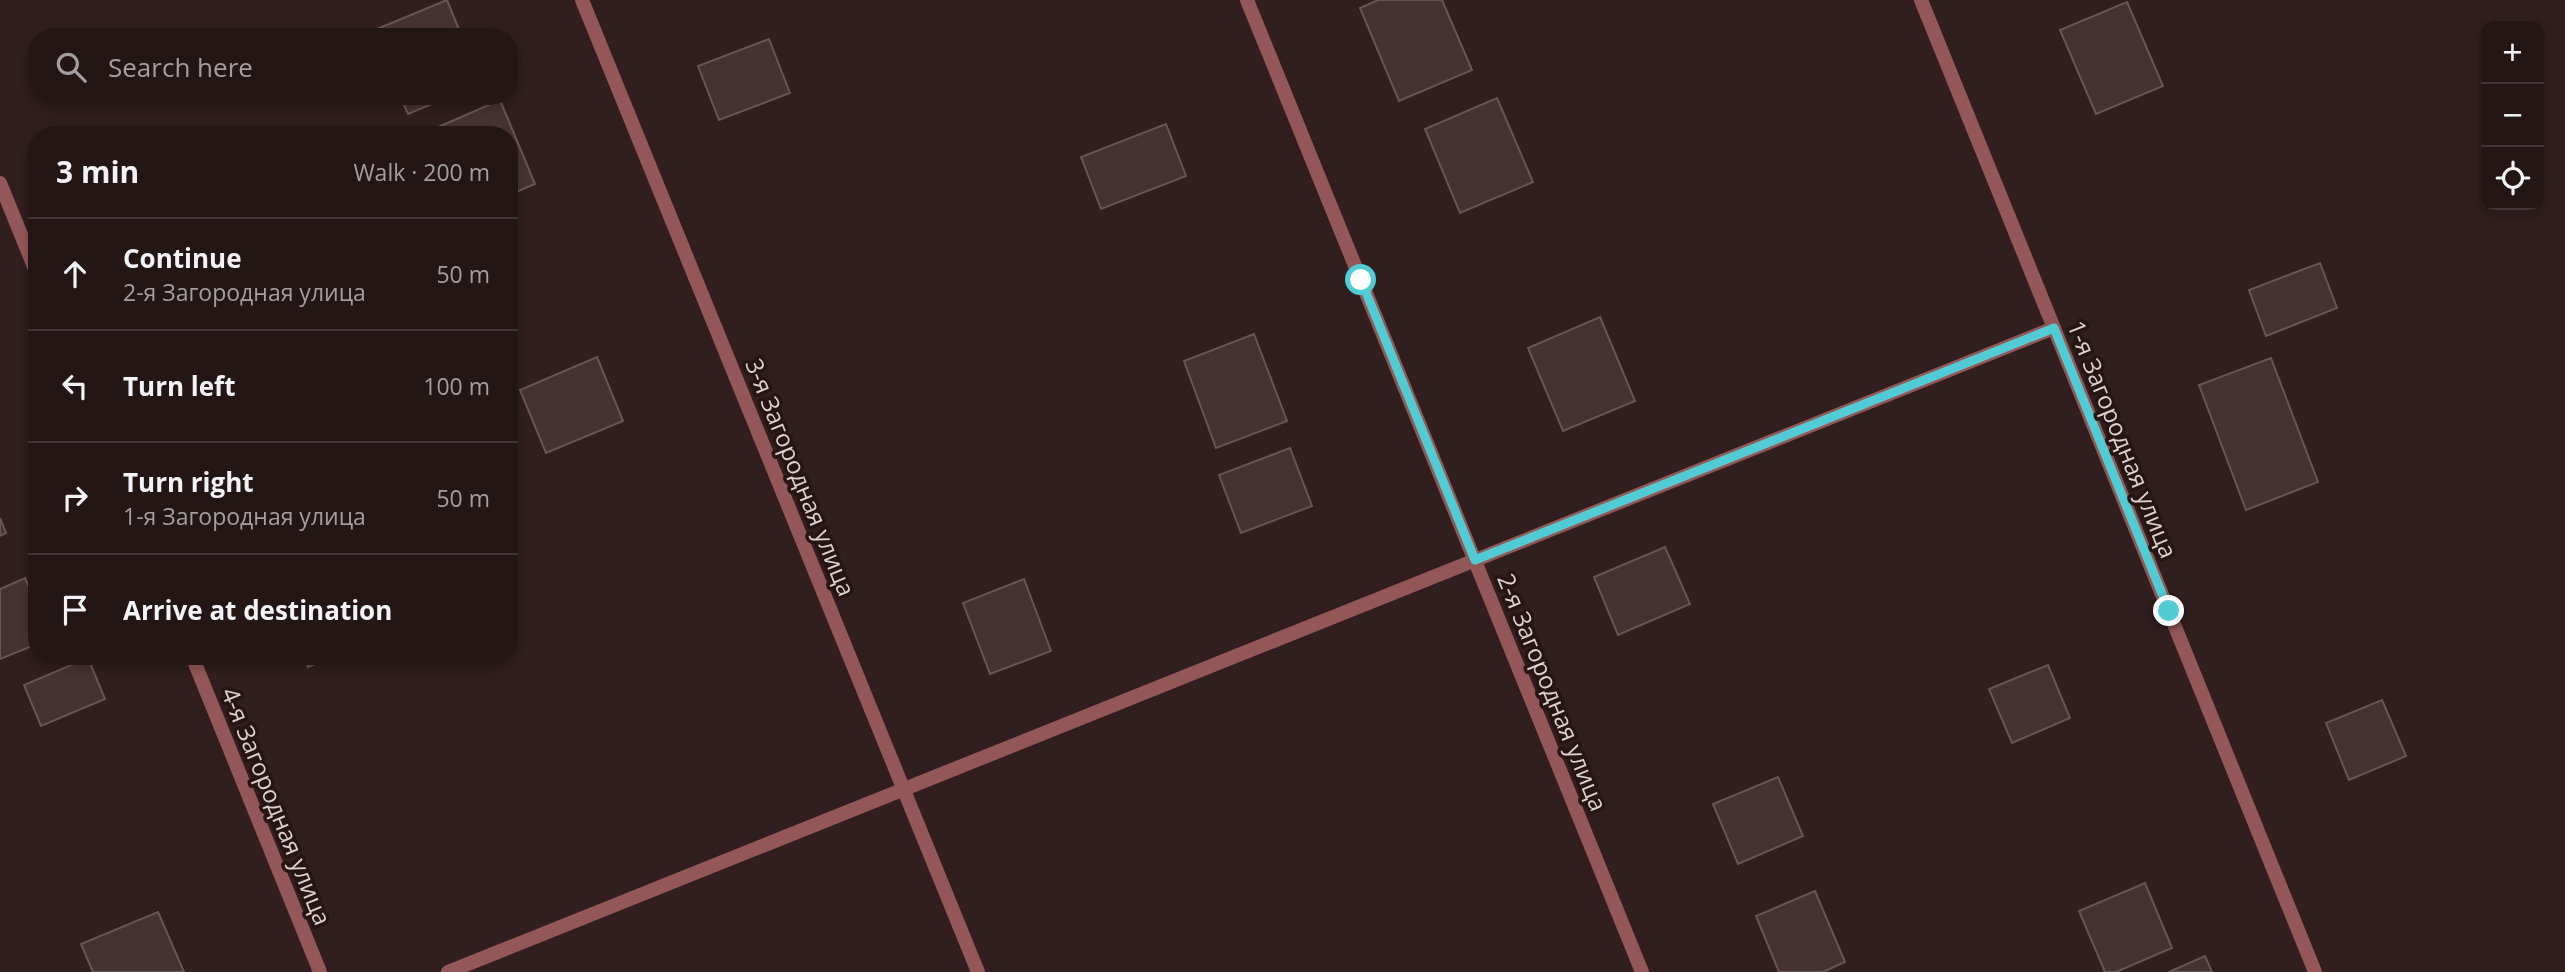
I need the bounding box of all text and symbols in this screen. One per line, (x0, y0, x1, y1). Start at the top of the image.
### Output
map controls (2481, 21, 2544, 210)
button: + (2481, 21, 2544, 84)
search box (28, 28, 518, 105)
icon: search (52, 48, 90, 86)
text: Search here (108, 49, 253, 85)
button: − (2481, 84, 2544, 147)
button: locate (2481, 147, 2544, 210)
text: 3 min (56, 151, 139, 192)
text: Walk · 200 m (353, 156, 490, 188)
text: Continue (123, 240, 242, 276)
icon: ahead (56, 255, 94, 293)
text: 50 m (436, 258, 490, 290)
route start (1345, 264, 1376, 295)
text: 2-я Загородная улица (123, 276, 366, 308)
street label: 1-я Загородная улица (2060, 315, 2186, 563)
street label: 3-я Загородная улица (738, 353, 864, 601)
icon: left (56, 367, 94, 405)
text: Turn left (123, 368, 235, 404)
text: 100 m (423, 370, 490, 402)
text: Turn right (123, 464, 254, 500)
icon: right (56, 479, 94, 517)
text: 50 m (436, 482, 490, 514)
text: 1-я Загородная улица (123, 500, 366, 532)
street label: 2-я Загородная улица (1490, 568, 1616, 816)
icon: arrive (56, 591, 94, 629)
text: Arrive at destination (123, 592, 392, 628)
route end (2153, 595, 2184, 626)
street label: 4-я Загородная улица (214, 682, 340, 930)

